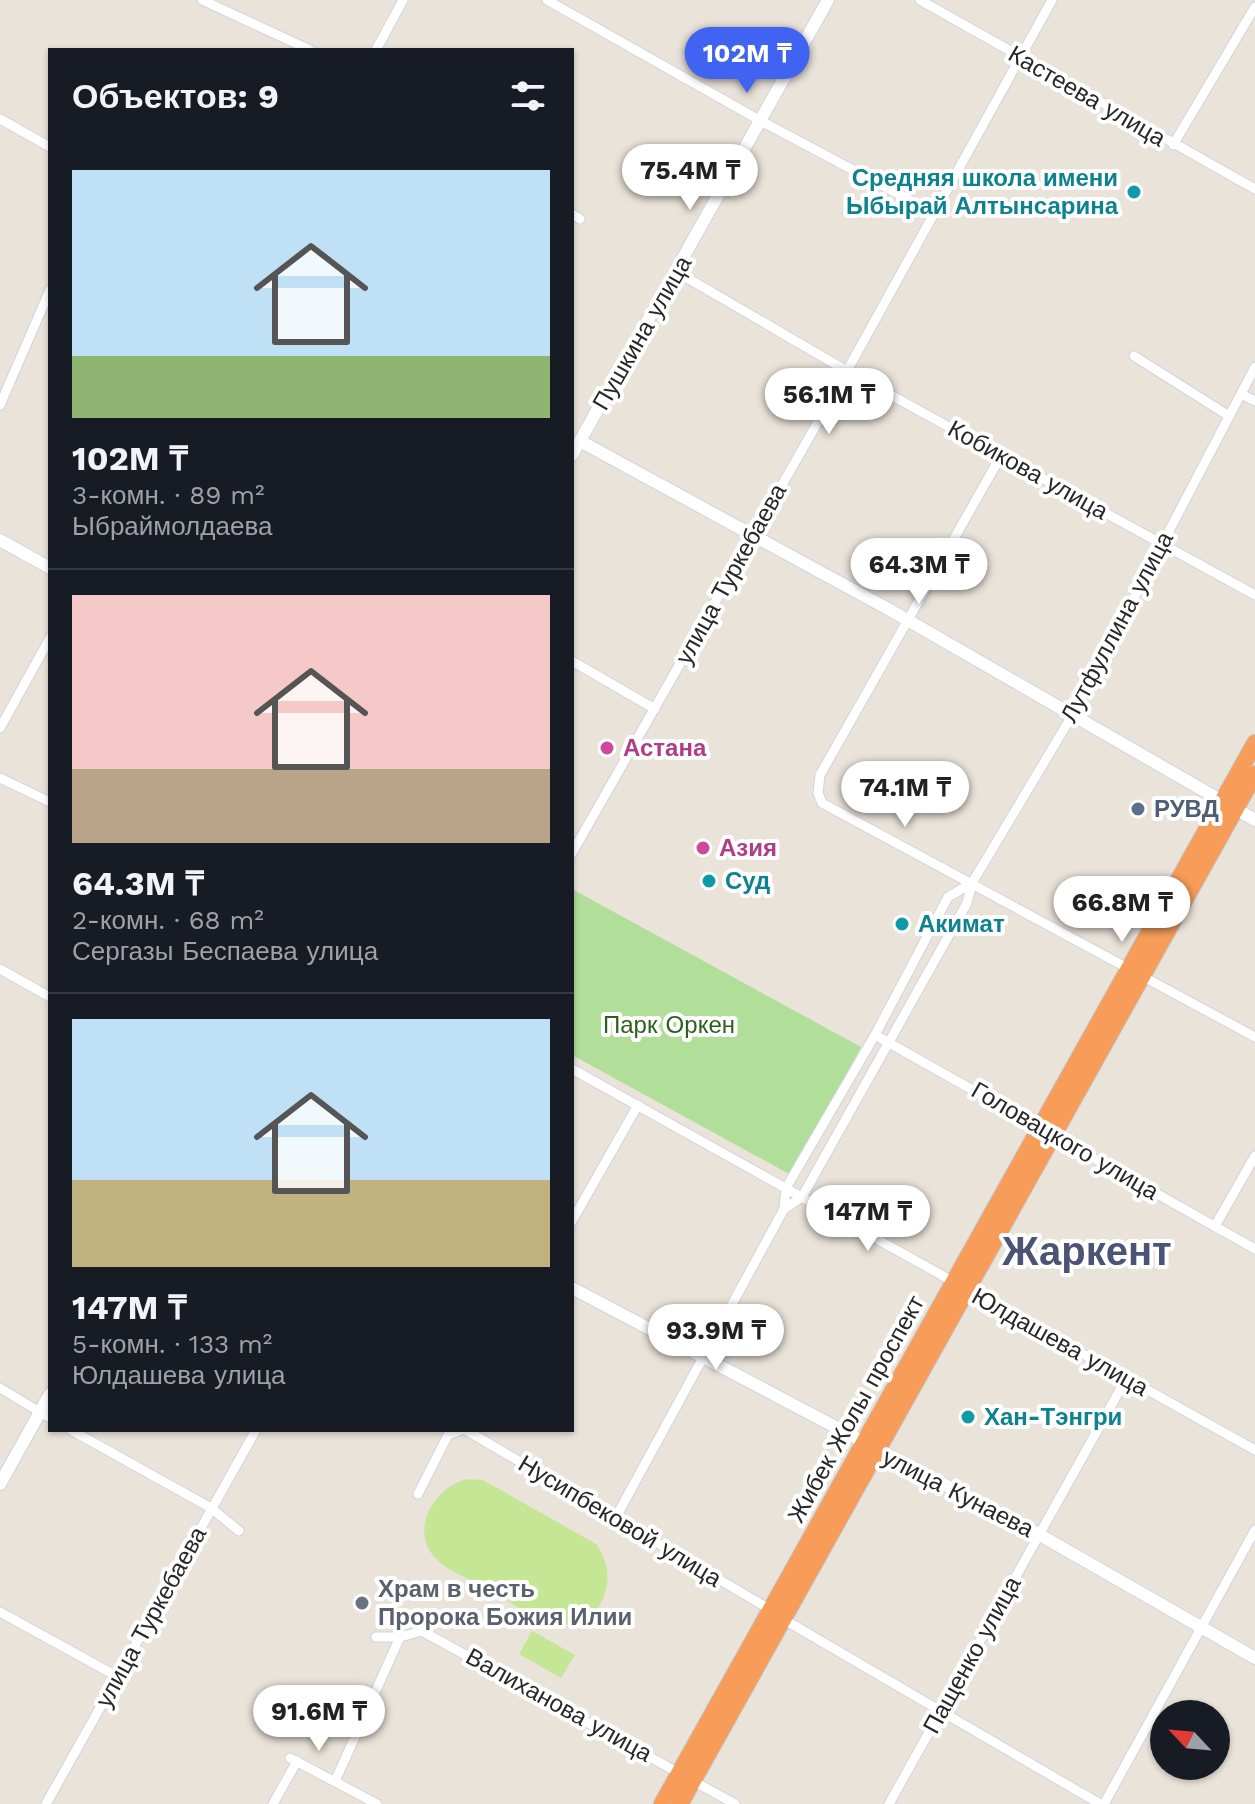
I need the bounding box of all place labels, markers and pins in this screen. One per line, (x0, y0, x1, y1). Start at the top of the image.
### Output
pin: 102M ₸ (682, 27, 812, 95)
pin: 75.4M ₸ (616, 144, 764, 212)
place label: Средняя школа имени Ыбырай Алтынсарина (846, 164, 1119, 220)
marker: Средняя школа имени Ыбырай Алтынсарина (1125, 183, 1143, 201)
pin: 56.1M ₸ (755, 368, 903, 436)
pin: 64.3M ₸ (845, 538, 993, 606)
place label: Астана (623, 734, 707, 762)
marker: Астана (598, 739, 616, 757)
pin: 74.1M ₸ (831, 761, 979, 829)
place label: РУВД (1154, 795, 1219, 823)
marker: РУВД (1129, 800, 1147, 818)
place label: Азия (719, 834, 777, 862)
marker: Азия (694, 839, 712, 857)
place label: Суд (725, 867, 770, 895)
marker: Суд (700, 872, 718, 890)
pin: 66.8M ₸ (1048, 876, 1196, 944)
place label: Акимат (918, 910, 1005, 938)
marker: Акимат (893, 915, 911, 933)
pin: 147M ₸ (803, 1185, 933, 1253)
pin: 93.9M ₸ (642, 1304, 790, 1372)
place label: Хан-Тэнгри (984, 1403, 1122, 1431)
marker: Хан-Тэнгри (959, 1408, 977, 1426)
place label: Храм в честь Пророка Божия Илии (378, 1575, 632, 1631)
marker: Храм в честь Пророка Божия Илии (353, 1594, 371, 1612)
pin: 91.6M ₸ (245, 1685, 393, 1753)

